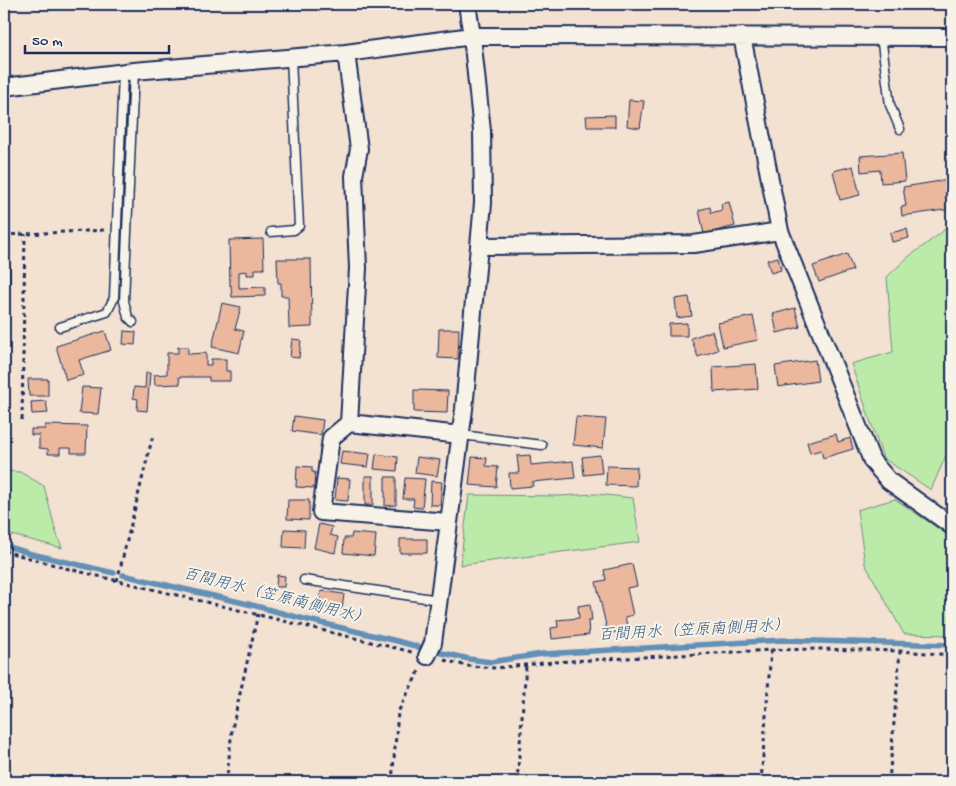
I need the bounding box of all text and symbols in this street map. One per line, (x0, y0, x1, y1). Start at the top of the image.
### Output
scale bar (25, 22, 169, 54)
text: 50 m (32, 33, 63, 51)
water label: 百間用水（笠原南側用水） (181, 564, 372, 630)
water label: 百間用水（笠原南側用水） (598, 615, 790, 647)

